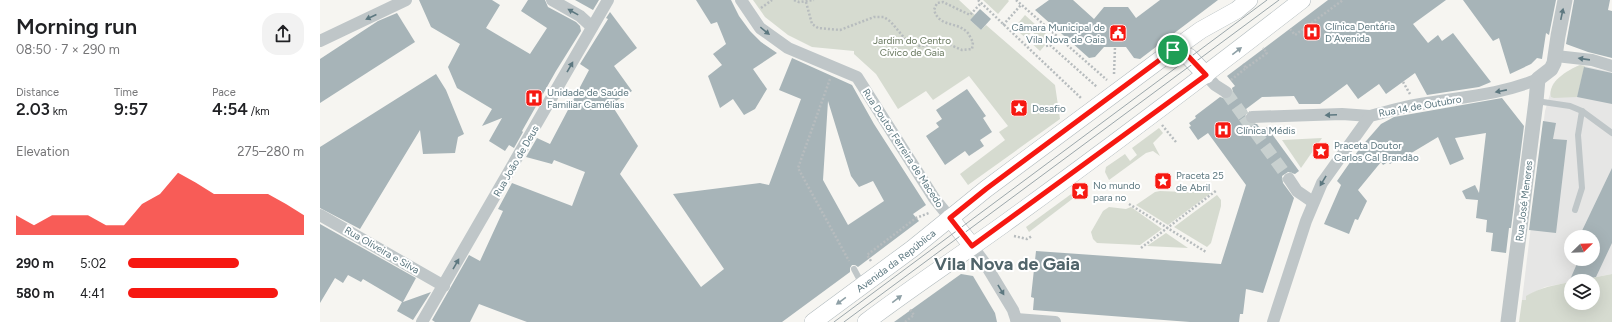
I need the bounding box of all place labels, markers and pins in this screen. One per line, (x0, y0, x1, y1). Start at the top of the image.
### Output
place label: Clínica Dentária D'Avenida (1325, 20, 1395, 45)
place label: Câmara Municipal de Vila Nova de Gaia (1011, 21, 1106, 46)
hospital icon: Clínica Dentária D'Avenida (1302, 22, 1322, 42)
public building icon: Câmara Municipal de Vila Nova de Gaia (1108, 23, 1128, 43)
pin (1156, 33, 1190, 67)
place label: Unidade de Saúde Familiar Camélias (547, 86, 629, 111)
hospital icon: Unidade de Saúde Familiar Camélias (524, 88, 544, 108)
place icon: Desafio (1009, 98, 1029, 118)
place label: Desafio (1032, 102, 1066, 115)
hospital icon: Clínica Médis (1213, 120, 1233, 140)
place label: Clínica Médis (1236, 124, 1296, 137)
place label: Praceta Doutor Carlos Cal Brandão (1334, 139, 1419, 164)
place icon: Praceta Doutor Carlos Cal Brandão (1311, 141, 1331, 161)
place label: Praceta 25 de Abril (1176, 169, 1224, 194)
place icon: Praceta 25 de Abril (1153, 171, 1173, 191)
place label: No mundo para no (1093, 179, 1141, 204)
place icon: No mundo para no (1070, 181, 1090, 201)

